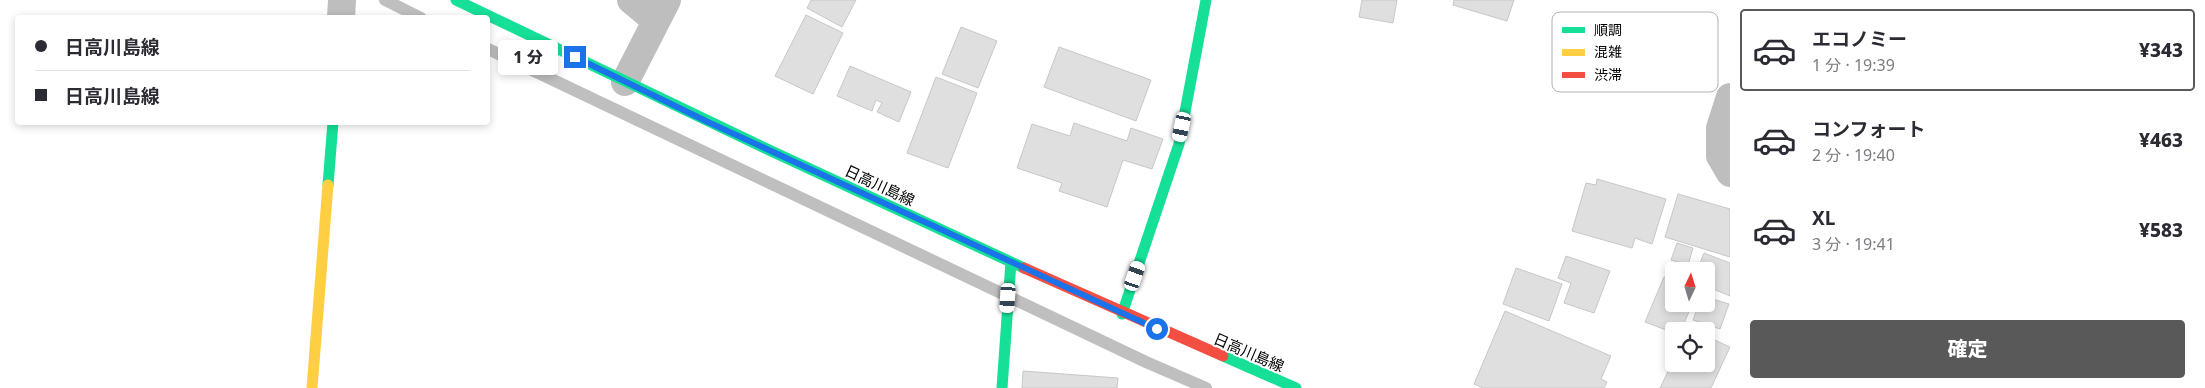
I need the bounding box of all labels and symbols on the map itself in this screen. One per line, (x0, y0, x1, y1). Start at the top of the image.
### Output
legend (1552, 12, 1718, 92)
text: 順調 (1594, 20, 1622, 39)
callout: 1 分 (498, 40, 558, 74)
text: 混雑 (1594, 42, 1622, 61)
route end (564, 46, 586, 68)
text: 渋滞 (1594, 65, 1622, 84)
car (1171, 111, 1192, 143)
street label: 日高川島線 (842, 160, 918, 210)
car (1123, 259, 1146, 293)
north arrow (1665, 262, 1715, 312)
car (999, 283, 1016, 313)
route start (1146, 318, 1168, 340)
street label: 日高川島線 (1211, 328, 1287, 376)

